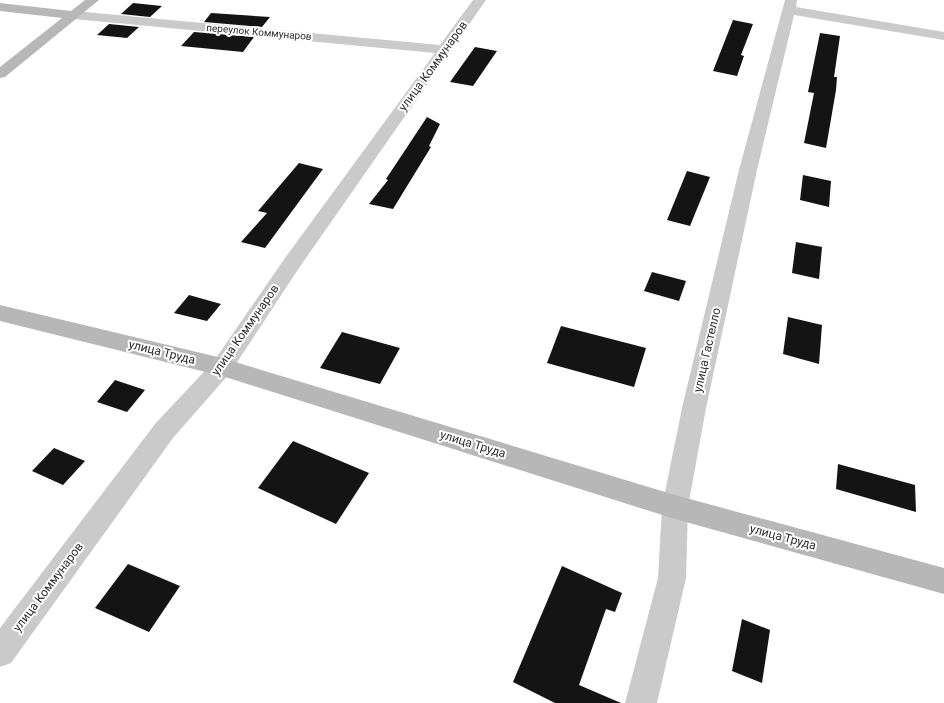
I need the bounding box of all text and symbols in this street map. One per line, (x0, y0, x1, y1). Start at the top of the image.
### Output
street label: улица Коммунаров (396, 18, 470, 114)
street label: переулок Коммунаров (206, 22, 312, 42)
street label: улица Коммунаров (208, 282, 282, 378)
street label: улица Гастелло (690, 306, 724, 394)
street label: улица Труда (127, 337, 197, 367)
street label: улица Труда (438, 427, 508, 461)
street label: улица Труда (748, 521, 818, 553)
street label: улица Коммунаров (10, 540, 86, 634)

